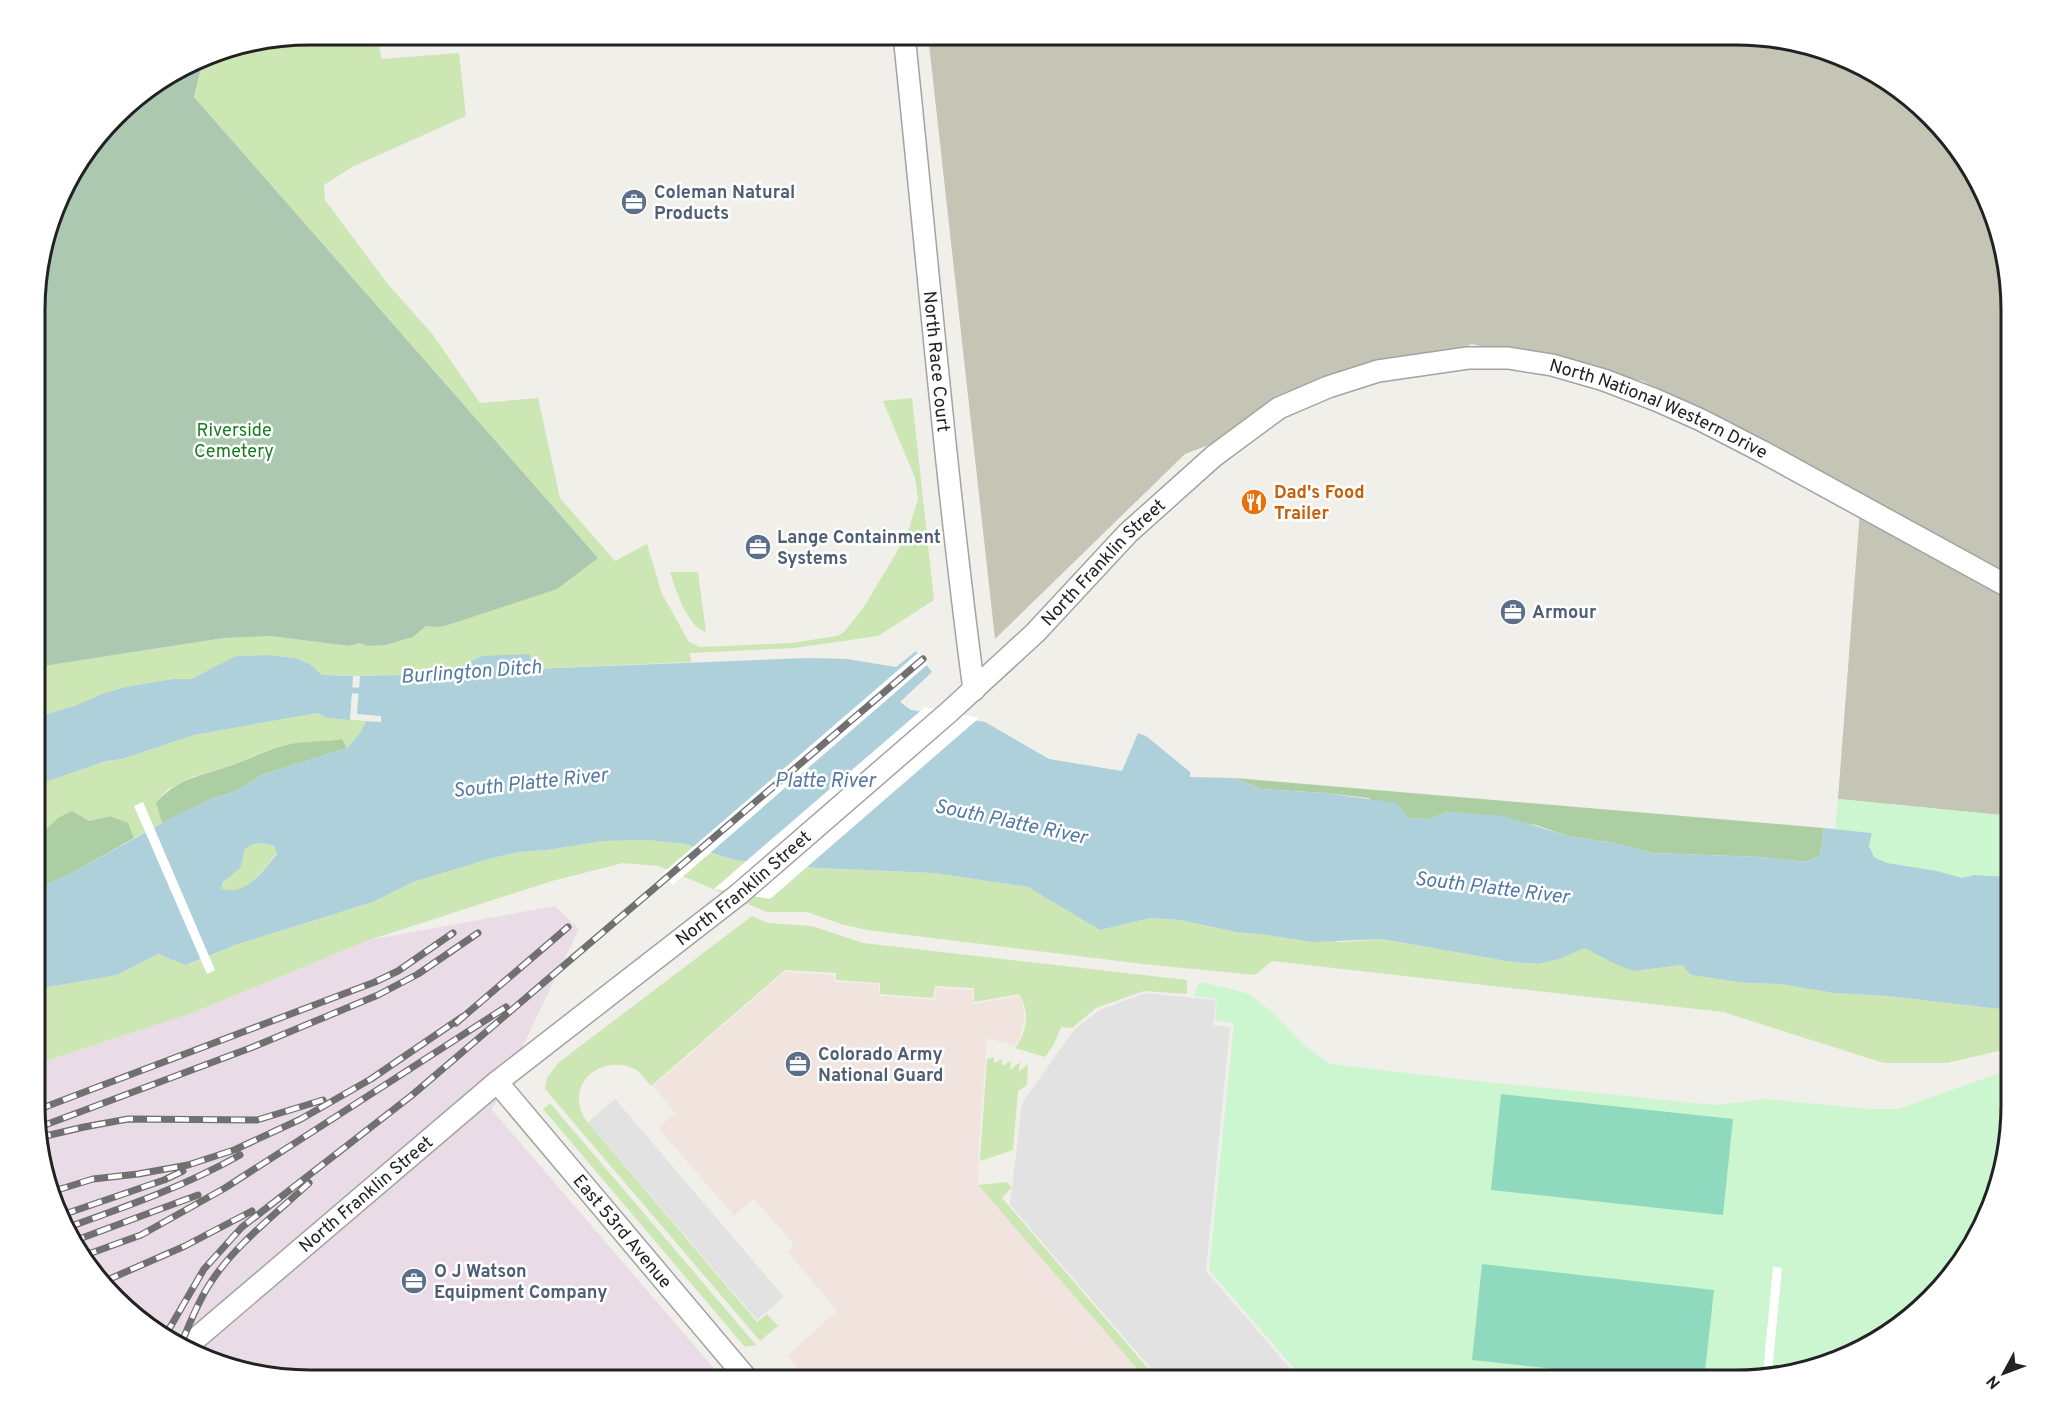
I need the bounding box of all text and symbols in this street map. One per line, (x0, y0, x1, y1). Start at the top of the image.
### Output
place label: Coleman Natural Products (654, 182, 795, 226)
office icon: Coleman Natural Products (619, 187, 649, 217)
street label: North Race Court (917, 290, 954, 433)
street label: North National Western Drive (1546, 355, 1771, 465)
park label: Riverside Cemetery (194, 420, 274, 464)
place label: Dad's Food Trailer (1274, 482, 1365, 526)
restaurant icon: Dad's Food Trailer (1239, 487, 1269, 517)
street label: North Franklin Street (1037, 495, 1171, 632)
place label: Lange Containment Systems (777, 527, 941, 571)
office icon: Lange Containment Systems (743, 532, 773, 562)
office icon: Armour (1498, 597, 1528, 627)
place label: Armour (1532, 602, 1597, 625)
water label: Burlington Ditch (400, 655, 543, 691)
water label: South Platte River (452, 763, 610, 805)
water label: Platte River (775, 769, 877, 795)
water label: South Platte River (932, 794, 1091, 852)
street label: North Franklin Street (672, 827, 817, 952)
water label: South Platte River (1413, 867, 1572, 912)
place label: Colorado Army National Guard (818, 1044, 943, 1088)
office icon: Colorado Army National Guard (783, 1049, 813, 1079)
street label: North Franklin Street (295, 1132, 438, 1259)
street label: East 53rd Avenue (567, 1170, 676, 1294)
place label: O J Watson Equipment Company (434, 1261, 608, 1305)
office icon: O J Watson Equipment Company (399, 1266, 429, 1296)
north arrow (1974, 1343, 2034, 1403)
text: N (1983, 1371, 2006, 1392)

